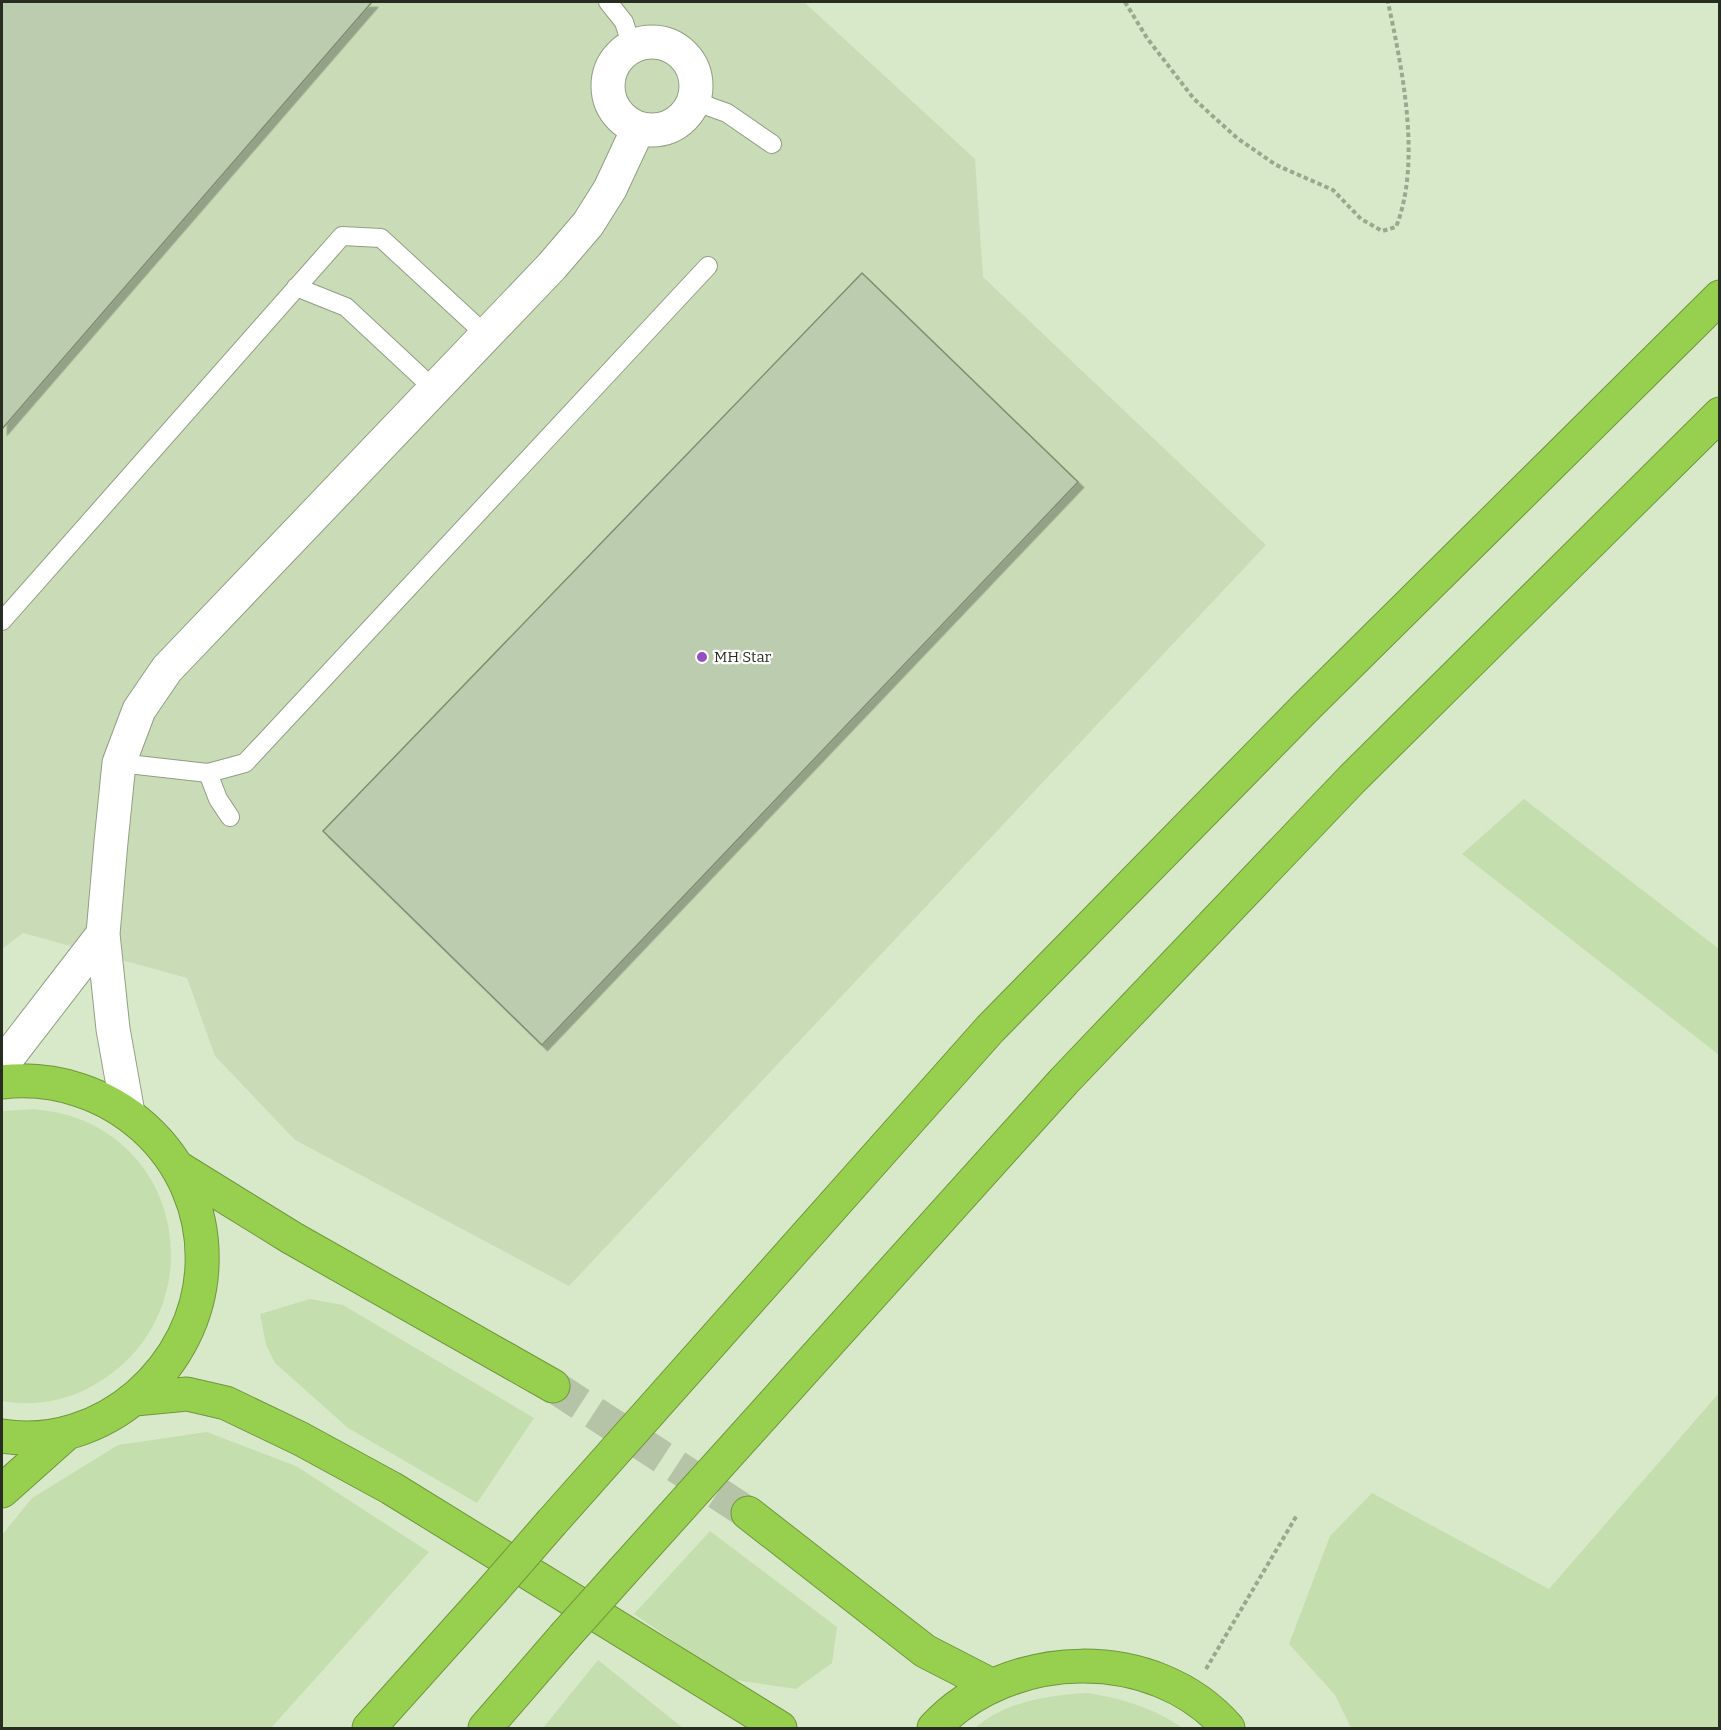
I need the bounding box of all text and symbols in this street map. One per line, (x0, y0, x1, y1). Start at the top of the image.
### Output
place label: MH Star (714, 648, 772, 666)
marker: MH Star (695, 650, 709, 664)

